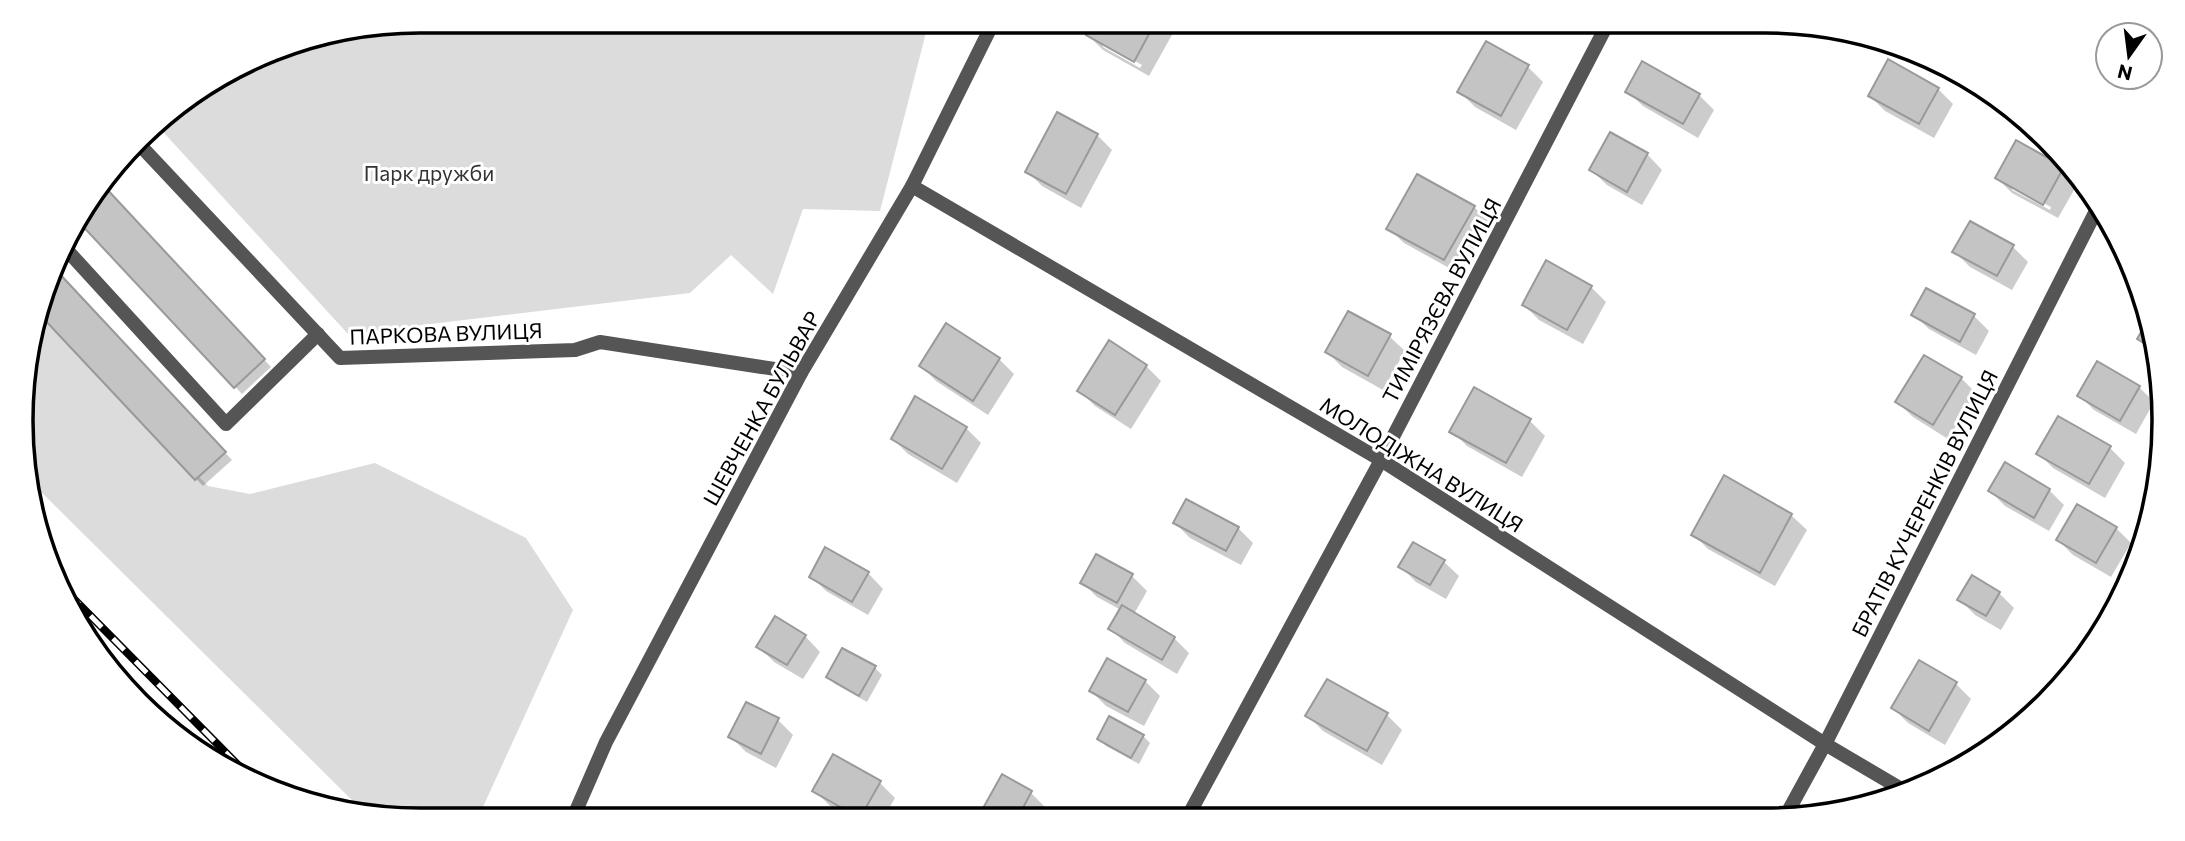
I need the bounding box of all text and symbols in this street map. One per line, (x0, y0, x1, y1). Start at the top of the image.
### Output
north arrow (2094, 21, 2164, 91)
text: N (2115, 60, 2134, 86)
park label: Парк дружби (364, 160, 494, 185)
street label: ТИМІРЯЗЄВА ВУЛИЦЯ (1376, 193, 1506, 407)
street label: ШЕВЧЕНКА БУЛЬВАР (697, 307, 825, 509)
street label: ПАРКОВА ВУЛИЦЯ (349, 317, 543, 349)
street label: БРАТІВ КУЧЕРЕНКІВ ВУЛИЦЯ (1846, 366, 2002, 640)
street label: МОЛОДІЖНА ВУЛИЦЯ (1316, 391, 1528, 537)

